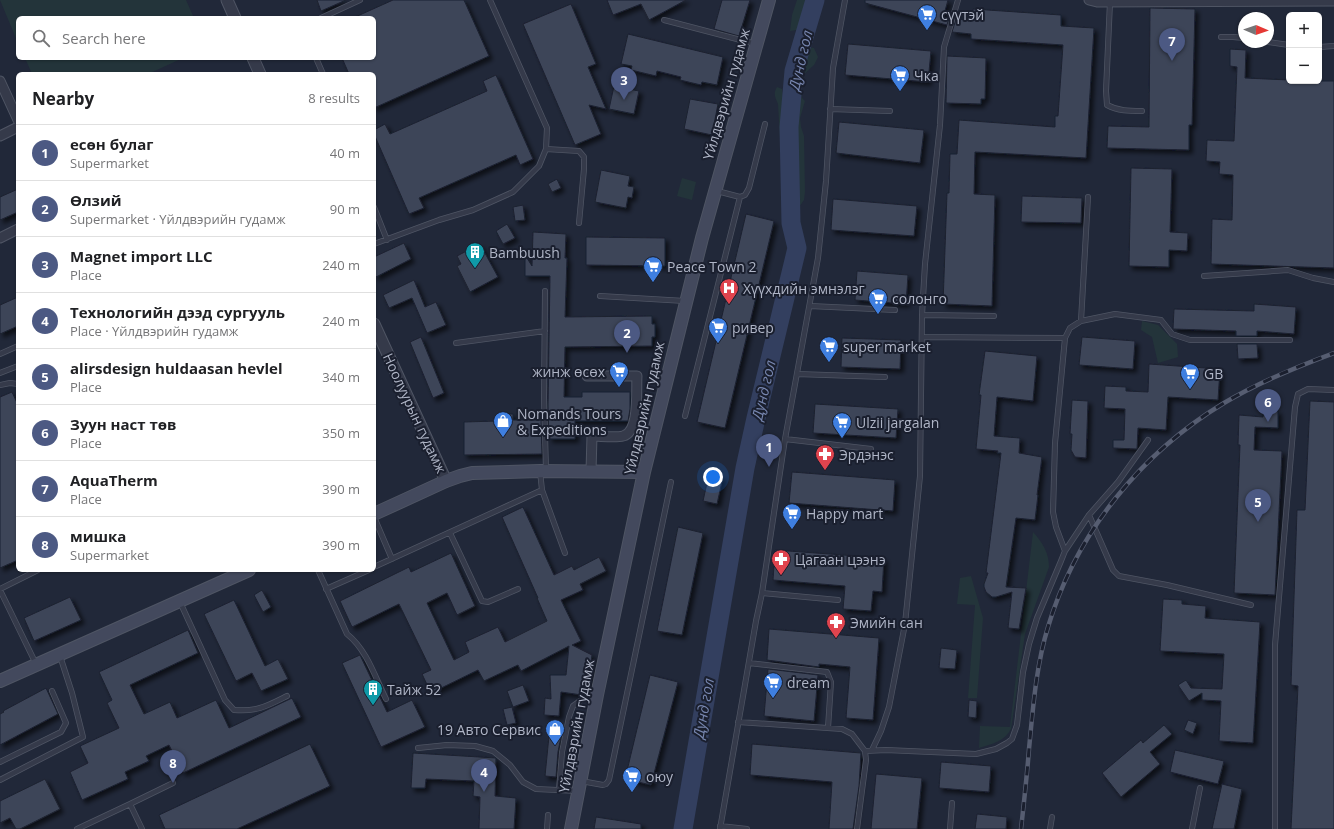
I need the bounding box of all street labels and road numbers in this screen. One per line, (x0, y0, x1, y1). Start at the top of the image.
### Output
street label: Yйлдвэрийн гудамж (698, 25, 754, 162)
street label: Yйлдвэрийн гудамж (619, 339, 669, 476)
street label: Ноолуурын гудамж (379, 350, 451, 477)
street label: Yйлдвэрийн гудамж (554, 657, 598, 795)

